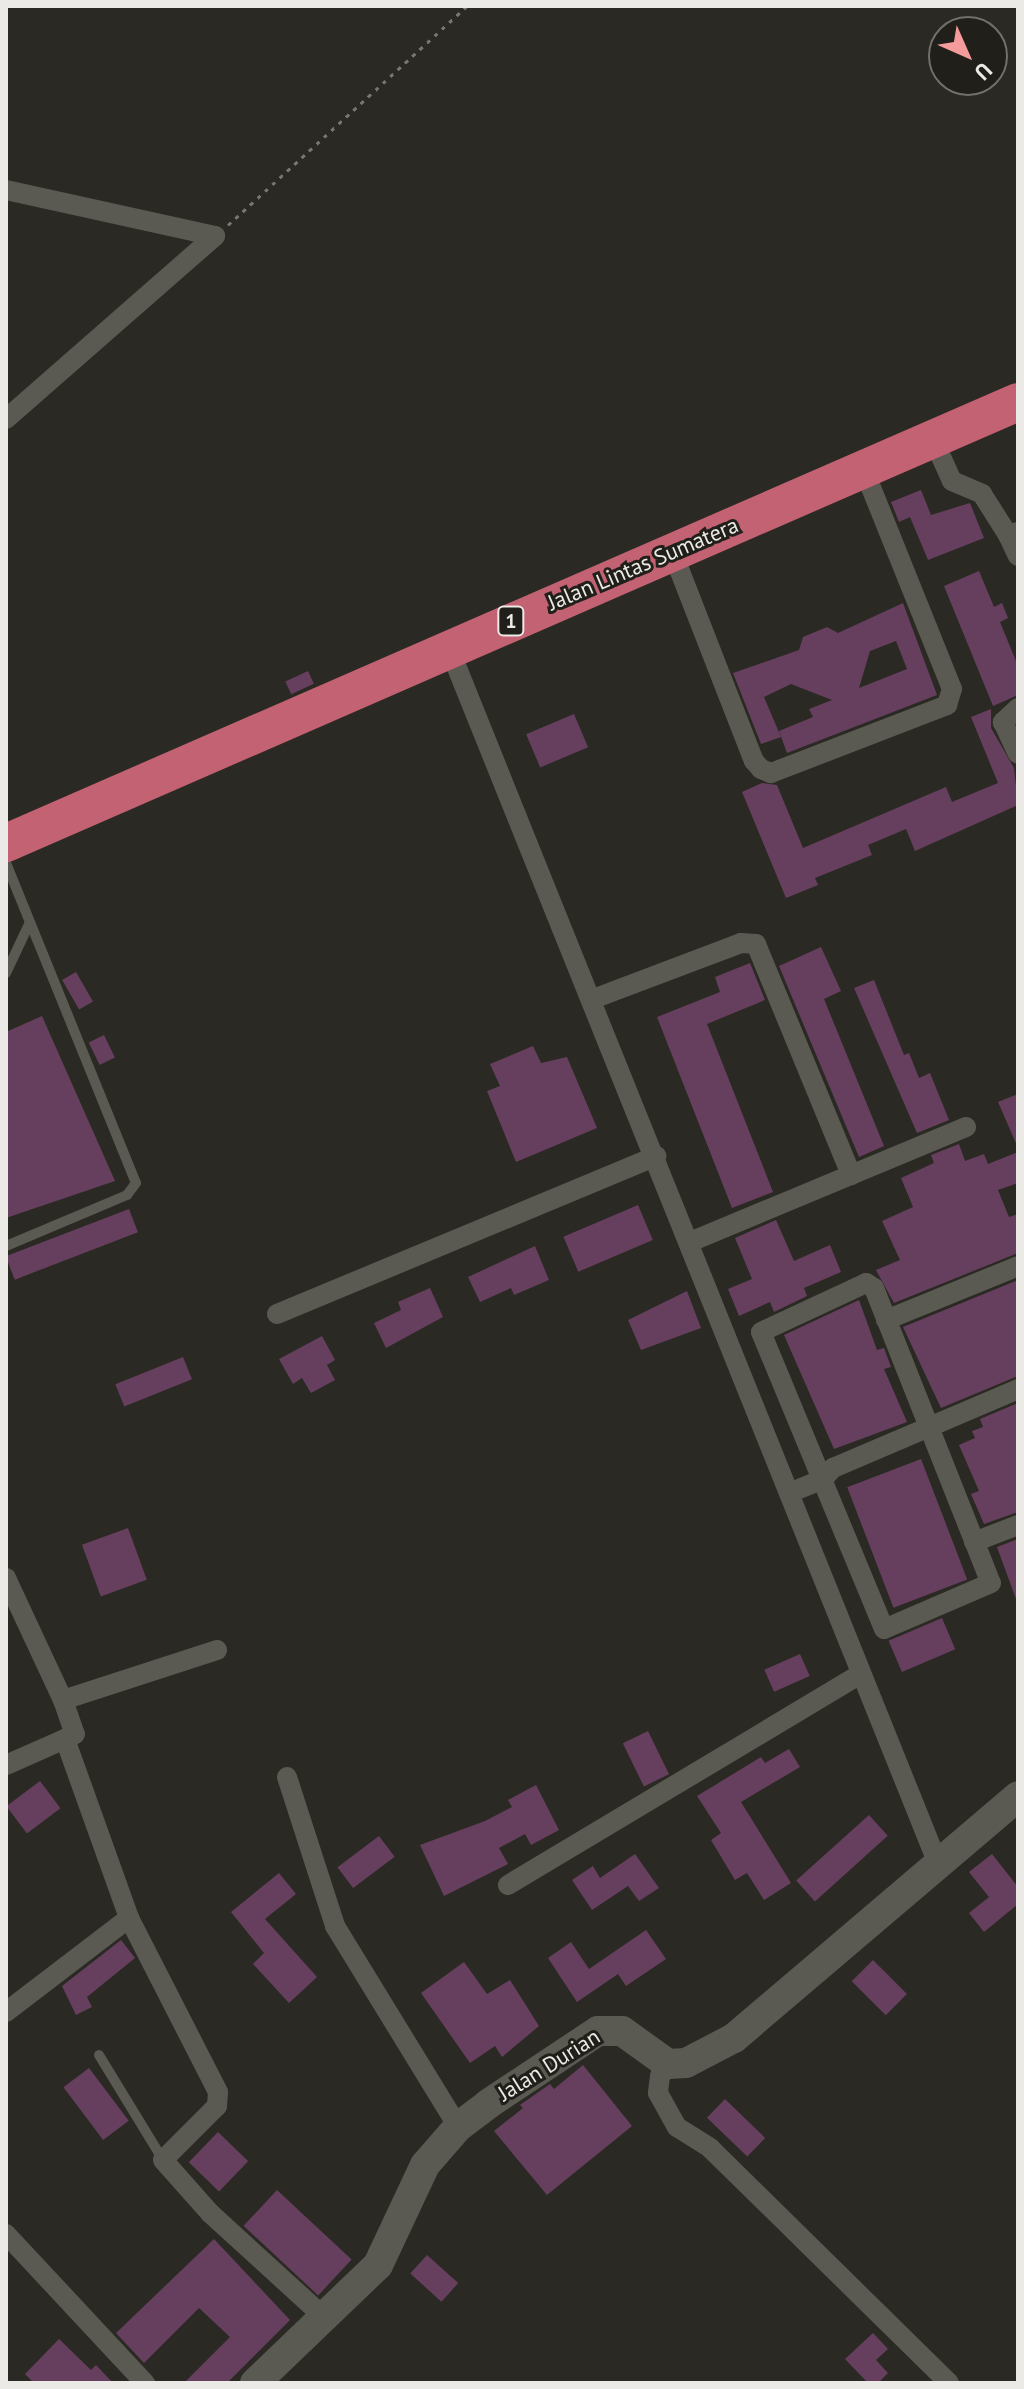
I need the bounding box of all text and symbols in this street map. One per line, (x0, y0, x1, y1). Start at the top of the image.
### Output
north arrow (928, 16, 1008, 96)
text: U (969, 57, 998, 86)
street label: Jalan Lintas Sumatera (544, 512, 742, 616)
road number: 1 (497, 605, 525, 637)
street label: Jalan Durian (493, 2023, 605, 2107)

